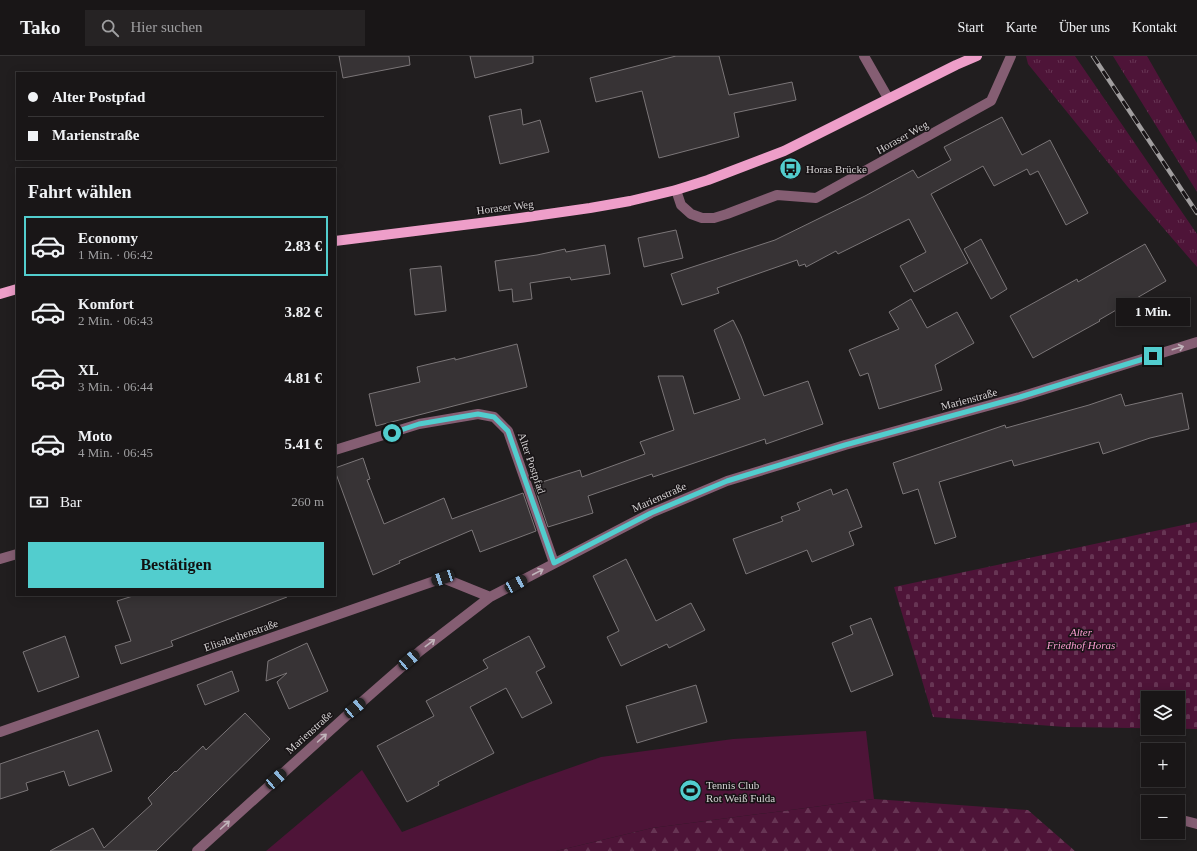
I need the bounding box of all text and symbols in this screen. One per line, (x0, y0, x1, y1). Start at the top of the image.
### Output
search box (85, 10, 365, 46)
text: Tako (20, 17, 61, 38)
icon: search (99, 17, 121, 39)
text: Hier suchen (131, 19, 203, 35)
text: Start (957, 20, 984, 35)
text: Karte (1006, 20, 1037, 35)
text: Über uns (1059, 20, 1110, 35)
text: Kontakt (1132, 20, 1177, 35)
text: Alter Postpfad (52, 89, 145, 105)
street label: Horaser Weg (874, 118, 930, 156)
text: Marienstraße (52, 127, 139, 143)
bus stop icon: Horas Brücke (778, 156, 804, 182)
place label: Horas Brücke (806, 163, 867, 175)
text: Fahrt wählen (28, 182, 132, 202)
street label: Horaser Weg (476, 197, 535, 216)
icon: car (30, 228, 66, 264)
text: Economy (78, 230, 138, 246)
text: 2.83 € (285, 238, 322, 254)
text: 1 Min. · 06:42 (78, 247, 153, 262)
icon: car (30, 294, 66, 330)
text: Komfort (78, 296, 134, 312)
callout: 1 Min. (1116, 298, 1190, 326)
text: 3.82 € (285, 304, 322, 320)
text: 1 Min. (1135, 304, 1171, 319)
text: 2 Min. · 06:43 (78, 313, 153, 328)
one-way arrow (1172, 344, 1185, 351)
route end (1144, 347, 1162, 365)
icon: car (30, 360, 66, 396)
text: XL (78, 362, 99, 378)
text: 4.81 € (285, 370, 322, 386)
text: 3 Min. · 06:44 (78, 379, 153, 394)
street label: Marienstraße (939, 386, 999, 412)
route start (383, 424, 401, 442)
icon: car (30, 426, 66, 462)
text: Moto (78, 428, 112, 444)
street label: Alter Postpfad (516, 431, 548, 496)
text: 5.41 € (285, 436, 322, 452)
text: 4 Min. · 06:45 (78, 445, 153, 460)
street label: Marienstraße (630, 480, 688, 514)
icon: cash (28, 491, 50, 513)
text: Bar (60, 494, 82, 510)
text: 260 m (291, 494, 324, 509)
button: Bestätigen (28, 542, 324, 588)
one-way arrow (532, 567, 544, 575)
car (430, 568, 456, 588)
car (503, 573, 529, 595)
street label: Elisabethenstraße (202, 617, 280, 653)
park label: Alter Friedhof Horas (1046, 626, 1115, 651)
one-way arrow (425, 638, 436, 647)
car (396, 648, 422, 672)
map controls (1141, 691, 1185, 839)
button: layers (1141, 691, 1185, 735)
car (342, 696, 368, 720)
street label: Marienstraße (283, 708, 335, 756)
one-way arrow (317, 733, 327, 742)
button: + (1141, 743, 1185, 787)
car (263, 767, 289, 791)
sports icon: Tennis Club Rot Weiß Fulda (677, 778, 703, 804)
place label: Tennis Club Rot Weiß Fulda (706, 779, 775, 804)
button: − (1141, 795, 1185, 839)
one-way arrow (220, 821, 230, 830)

